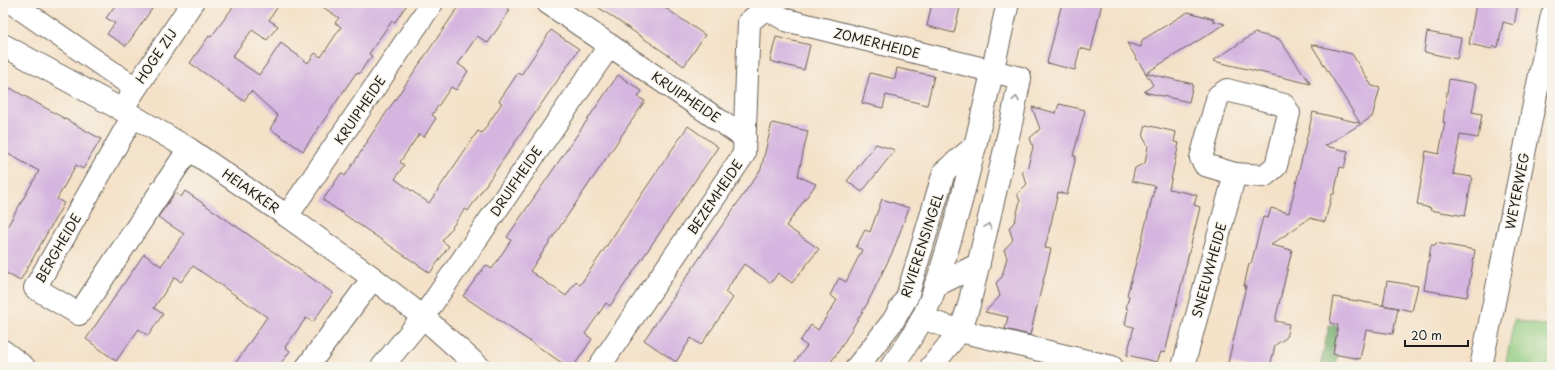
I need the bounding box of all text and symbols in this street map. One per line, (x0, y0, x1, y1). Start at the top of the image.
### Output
street label: ZOMERHEIDE (832, 23, 922, 62)
street label: HOGE ZIJ (130, 25, 181, 87)
street label: KRUIPHEIDE (648, 66, 725, 127)
street label: KRUIPHEIDE (329, 71, 390, 148)
one-way arrow (1011, 96, 1020, 102)
street label: DRUIFHEIDE (485, 142, 546, 220)
street label: WEYERWEG (1500, 150, 1533, 231)
street label: BEZEMHEIDE (682, 155, 747, 238)
street label: HEIAKKER (219, 164, 284, 217)
street label: RIVIERENSINGEL (896, 190, 948, 300)
street label: BERGHEIDE (30, 209, 85, 286)
street label: SNEEUWHEIDE (1187, 220, 1230, 320)
one-way arrow (983, 222, 991, 229)
scale bar (1405, 322, 1468, 348)
text: 20 m (1411, 326, 1442, 344)

